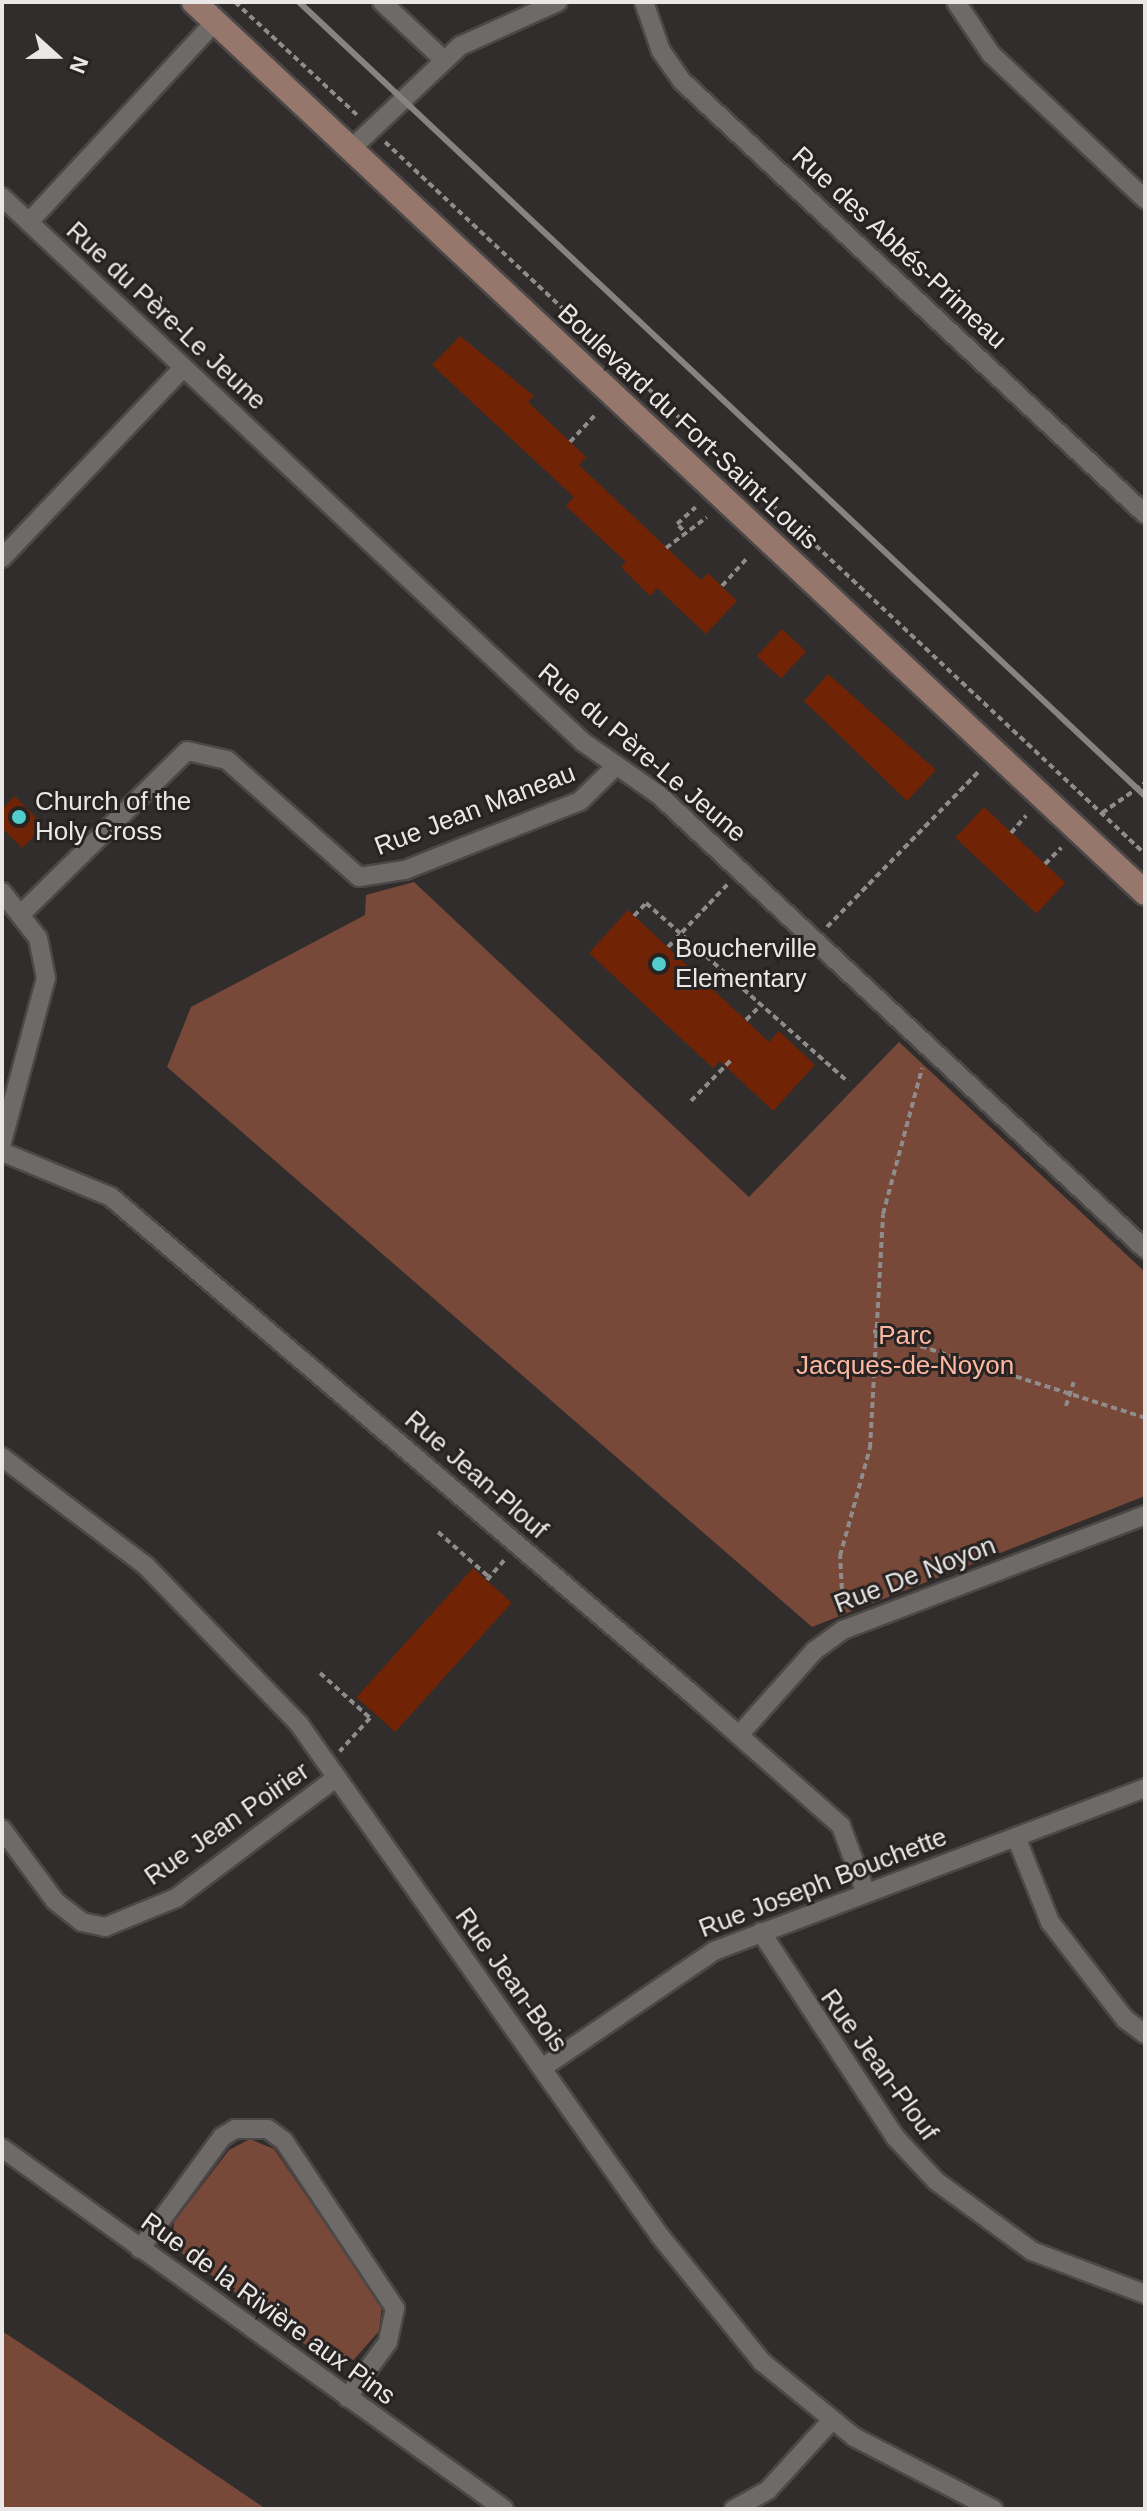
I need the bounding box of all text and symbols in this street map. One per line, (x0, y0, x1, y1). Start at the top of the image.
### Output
north arrow (16, 16, 96, 96)
text: N (64, 53, 93, 77)
street label: Rue des Abbés-Primeau (785, 140, 1013, 356)
street label: Rue du Père-Le Jeune (60, 215, 272, 417)
street label: Boulevard du Fort-Saint-Louis (551, 298, 825, 556)
street label: Rue du Père-Le Jeune (532, 657, 752, 849)
street label: Rue Jean Maneau (370, 757, 580, 863)
place label: Church of the Holy Cross (35, 786, 191, 848)
marker: Church of the Holy Cross (10, 808, 28, 826)
place label: Boucherville Elementary (675, 933, 817, 994)
marker: Boucherville Elementary (650, 955, 668, 973)
park label: Parc Jacques-de-Noyon (796, 1320, 1014, 1382)
street label: Rue Jean-Plouf (398, 1404, 554, 1546)
street label: Rue De Noyon (830, 1530, 1000, 1620)
street label: Rue Jean Poirier (139, 1756, 315, 1892)
street label: Rue Joseph Bouchette (695, 1821, 951, 1945)
street label: Rue Jean-Bois (448, 1902, 574, 2058)
street label: Rue Jean-Plouf (814, 1983, 944, 2147)
street label: Rue de la Rivière aux Pins (135, 2206, 401, 2412)

